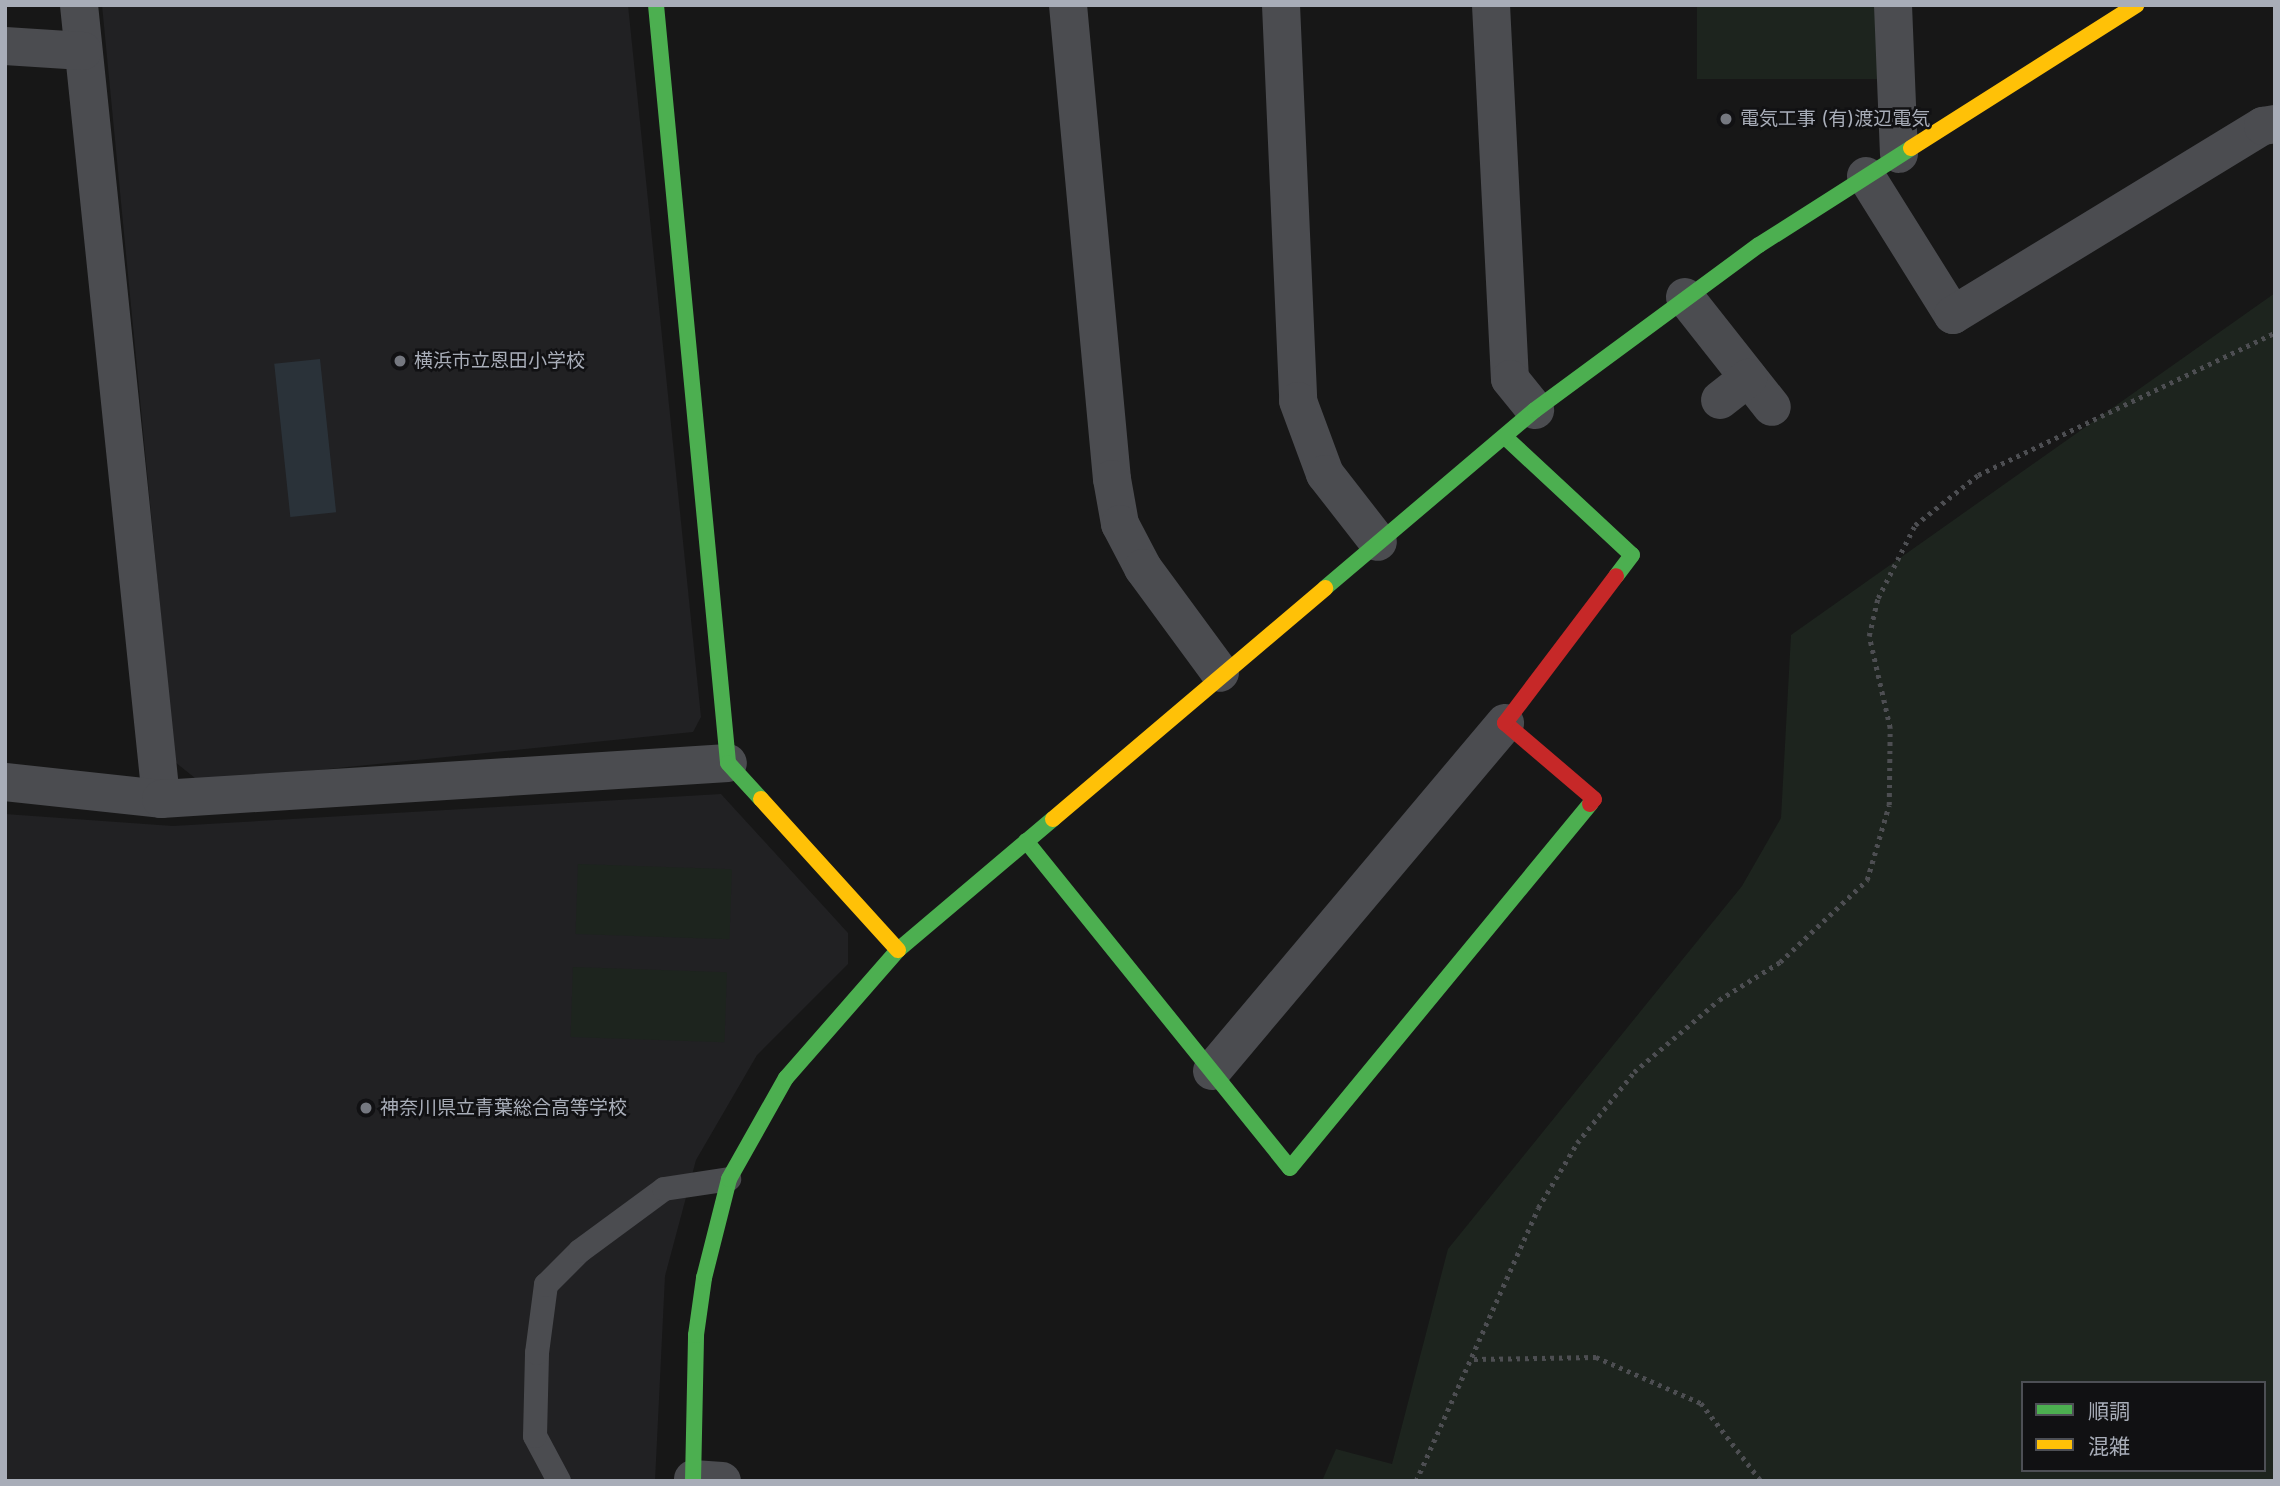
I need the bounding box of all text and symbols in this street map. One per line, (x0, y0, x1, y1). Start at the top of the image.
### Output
place label: 電気工事 (有)渡辺電気 (1740, 108, 1930, 130)
marker: 電気工事 (有)渡辺電気 (1718, 111, 1734, 127)
place label: 横浜市立恩田小学校 (414, 350, 585, 372)
marker: 横浜市立恩田小学校 (392, 353, 408, 369)
place label: 神奈川県立青葉総合高等学校 (380, 1097, 627, 1119)
marker: 神奈川県立青葉総合高等学校 (358, 1100, 374, 1116)
legend (2021, 1381, 2266, 1472)
text: 順調 (2088, 1399, 2130, 1424)
text: 混雑 (2088, 1434, 2130, 1459)

